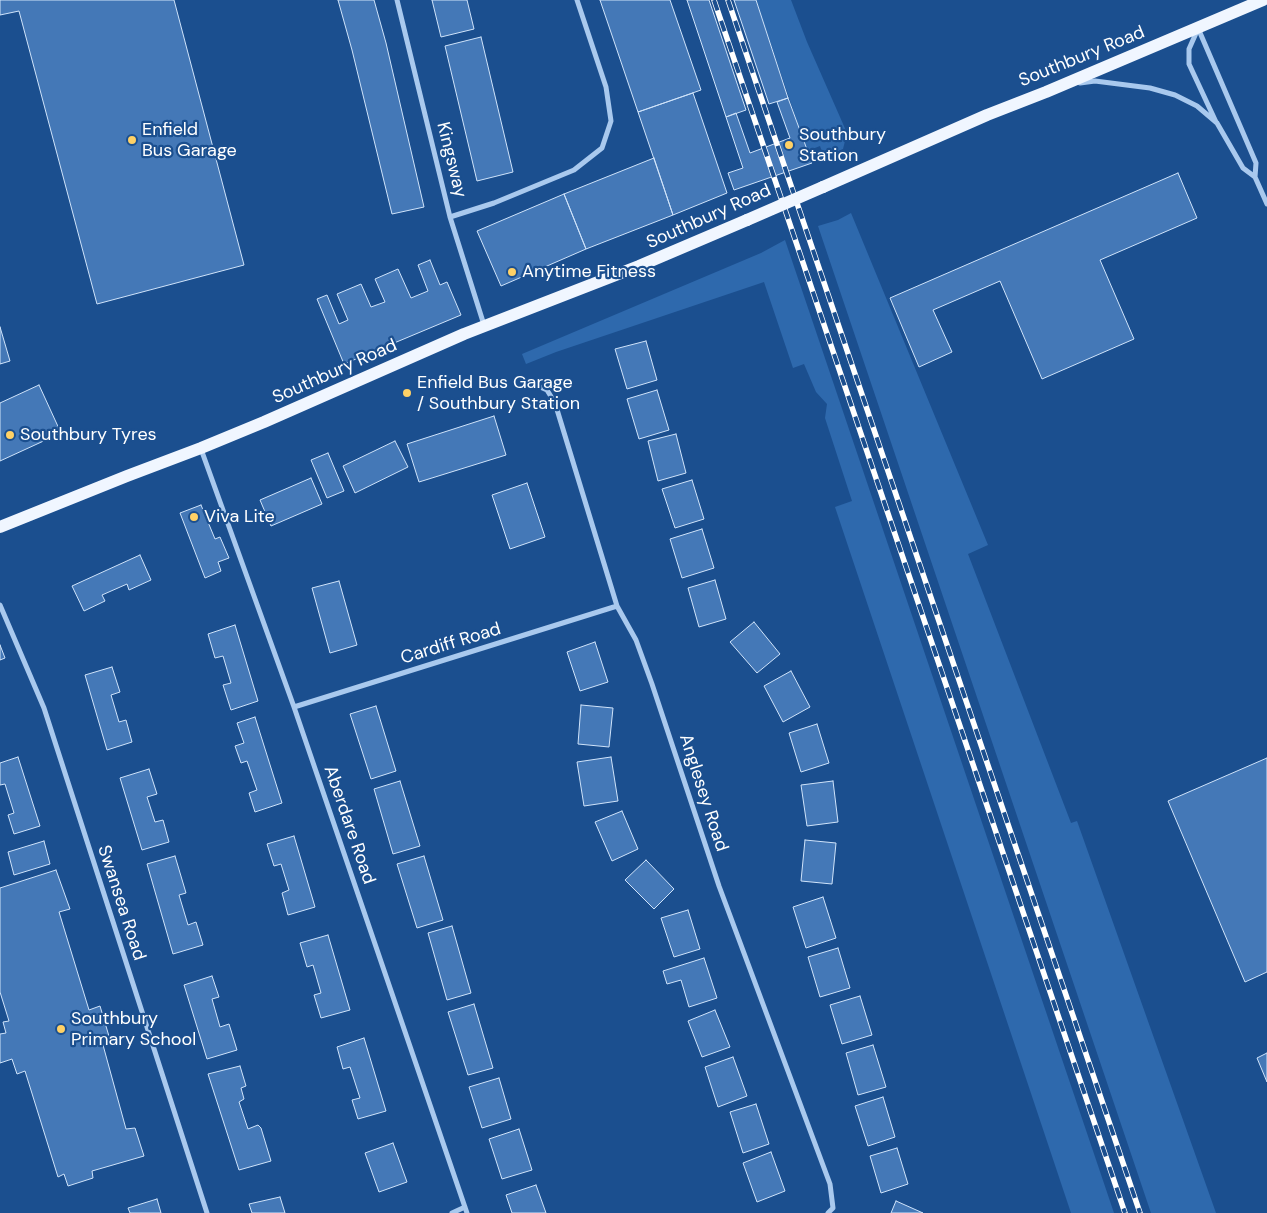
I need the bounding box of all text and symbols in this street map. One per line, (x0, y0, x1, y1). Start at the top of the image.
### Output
street label: Southbury Road (1016, 22, 1148, 92)
place label: Enfield Bus Garage (142, 119, 237, 162)
street label: Kingsway (431, 120, 471, 200)
place label: Southbury Station (799, 124, 886, 166)
marker: Enfield Bus Garage (126, 134, 138, 146)
marker: Southbury Station (783, 139, 795, 151)
street label: Southbury Road (644, 180, 774, 254)
place label: Anytime Fitness (522, 261, 656, 283)
marker: Anytime Fitness (506, 266, 518, 278)
street label: Southbury Road (270, 335, 400, 409)
place label: Enfield Bus Garage / Southbury Station (417, 372, 580, 414)
marker: Enfield Bus Garage / Southbury Station (401, 387, 413, 399)
place label: Southbury Tyres (20, 424, 157, 446)
marker: Southbury Tyres (4, 429, 16, 441)
place label: Viva Lite (204, 506, 275, 528)
marker: Viva Lite (188, 511, 200, 523)
street label: Cardiff Road (398, 619, 504, 669)
street label: Anglesey Road (674, 732, 732, 854)
street label: Aberdare Road (319, 763, 379, 887)
street label: Swansea Road (92, 843, 150, 963)
place label: Southbury Primary School (71, 1008, 196, 1050)
marker: Southbury Primary School (55, 1023, 67, 1035)

